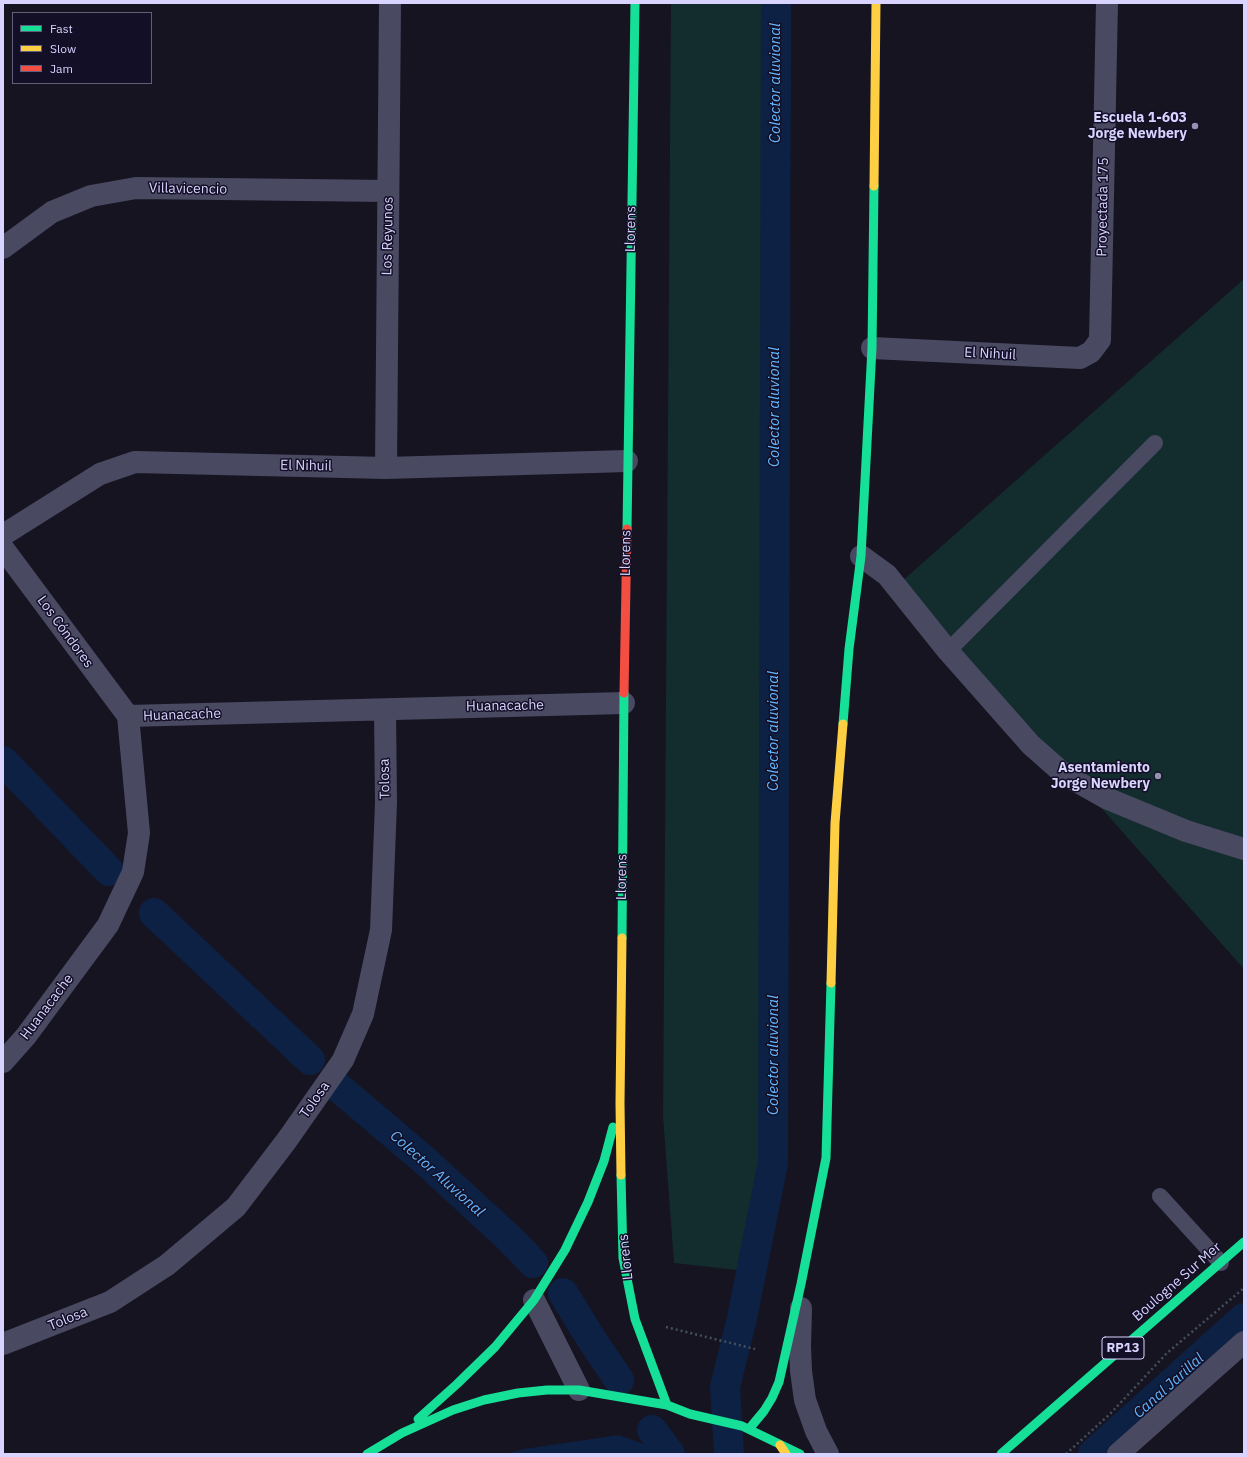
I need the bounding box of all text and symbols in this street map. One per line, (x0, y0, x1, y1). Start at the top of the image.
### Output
legend (12, 12, 152, 84)
text: Fast (50, 21, 73, 36)
water label: Colector aluvional (767, 23, 785, 143)
text: Slow (50, 41, 76, 56)
text: Jam (50, 61, 73, 76)
place label: Escuela 1-603 Jorge Newbery (1088, 110, 1187, 142)
marker: Escuela 1-603 Jorge Newbery (1190, 121, 1200, 131)
street label: Proyectada 175 (1094, 157, 1112, 257)
street label: Villavicencio (149, 180, 227, 198)
street label: Los Reyunos (379, 196, 397, 276)
street label: Llorens (622, 206, 640, 252)
street label: El Nihuil (964, 344, 1016, 364)
water label: Colector aluvional (766, 347, 784, 467)
street label: El Nihuil (280, 457, 332, 475)
street label: Llorens (617, 530, 635, 576)
street label: Los Cóndores (33, 593, 97, 671)
water label: Colector aluvional (765, 671, 783, 791)
street label: Huanacache (466, 697, 544, 715)
street label: Huanacache (143, 705, 221, 725)
street label: Tolosa (376, 758, 394, 800)
place label: Asentamiento Jorge Newbery (1051, 760, 1150, 792)
marker: Asentamiento Jorge Newbery (1153, 771, 1163, 781)
street label: Llorens (613, 854, 631, 900)
street label: Huanacache (17, 971, 77, 1043)
water label: Colector aluvional (765, 995, 783, 1115)
street label: Tolosa (296, 1078, 334, 1122)
water label: Colector Aluvional (386, 1127, 488, 1221)
street label: Llorens (615, 1233, 637, 1281)
street label: Boulogne Sur Mer (1129, 1239, 1225, 1325)
street label: Tolosa (46, 1304, 90, 1334)
road number: RP13 (1102, 1337, 1144, 1359)
water label: Canal Jarillal (1130, 1350, 1208, 1422)

